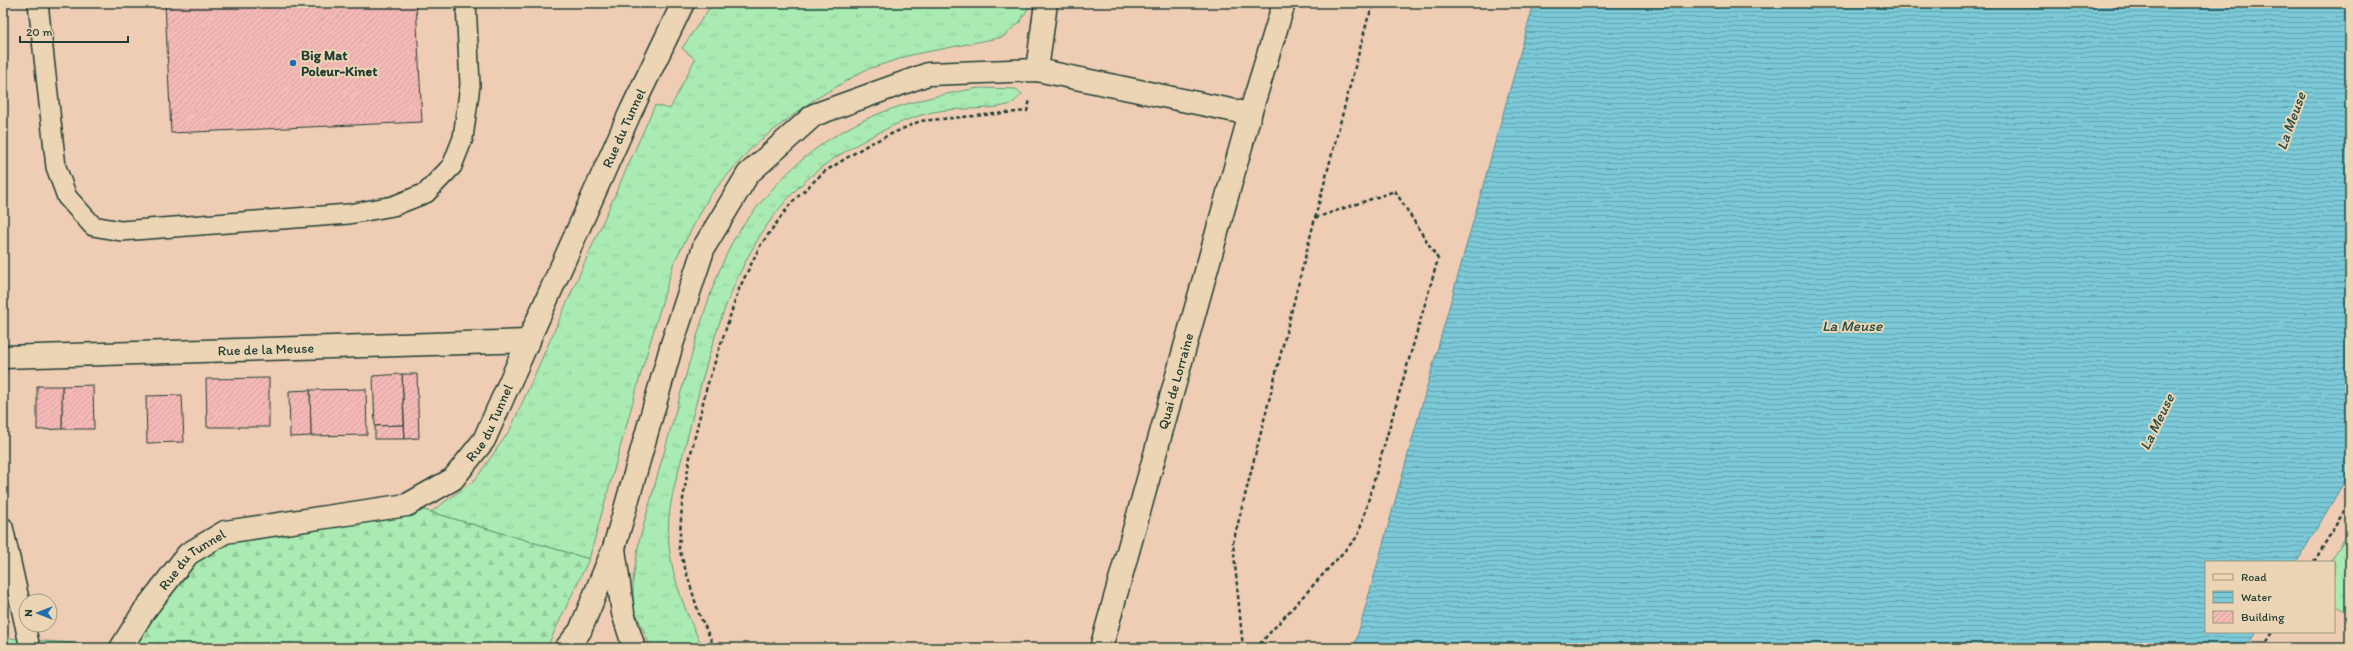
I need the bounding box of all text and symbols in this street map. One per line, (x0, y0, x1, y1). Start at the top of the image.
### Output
scale bar (20, 18, 128, 44)
text: 20 m (26, 25, 53, 39)
place label: Big Mat Poleur-Kinet (301, 47, 378, 80)
marker: Big Mat Poleur-Kinet (288, 58, 298, 68)
street label: Rue du Tunnel (599, 86, 650, 171)
water label: La Meuse (2272, 89, 2310, 152)
water label: La Meuse (1822, 317, 1883, 335)
street label: Quai de Lorraine (1154, 331, 1198, 432)
street label: Rue de la Meuse (217, 340, 315, 359)
street label: Rue du Tunnel (462, 382, 517, 465)
water label: La Meuse (2136, 390, 2179, 453)
street label: Rue du Tunnel (155, 526, 229, 594)
legend (2205, 561, 2335, 633)
text: Road (2241, 570, 2267, 584)
text: Water (2241, 590, 2272, 604)
north arrow (18, 593, 58, 633)
text: N (22, 609, 35, 617)
text: Building (2241, 610, 2285, 624)

